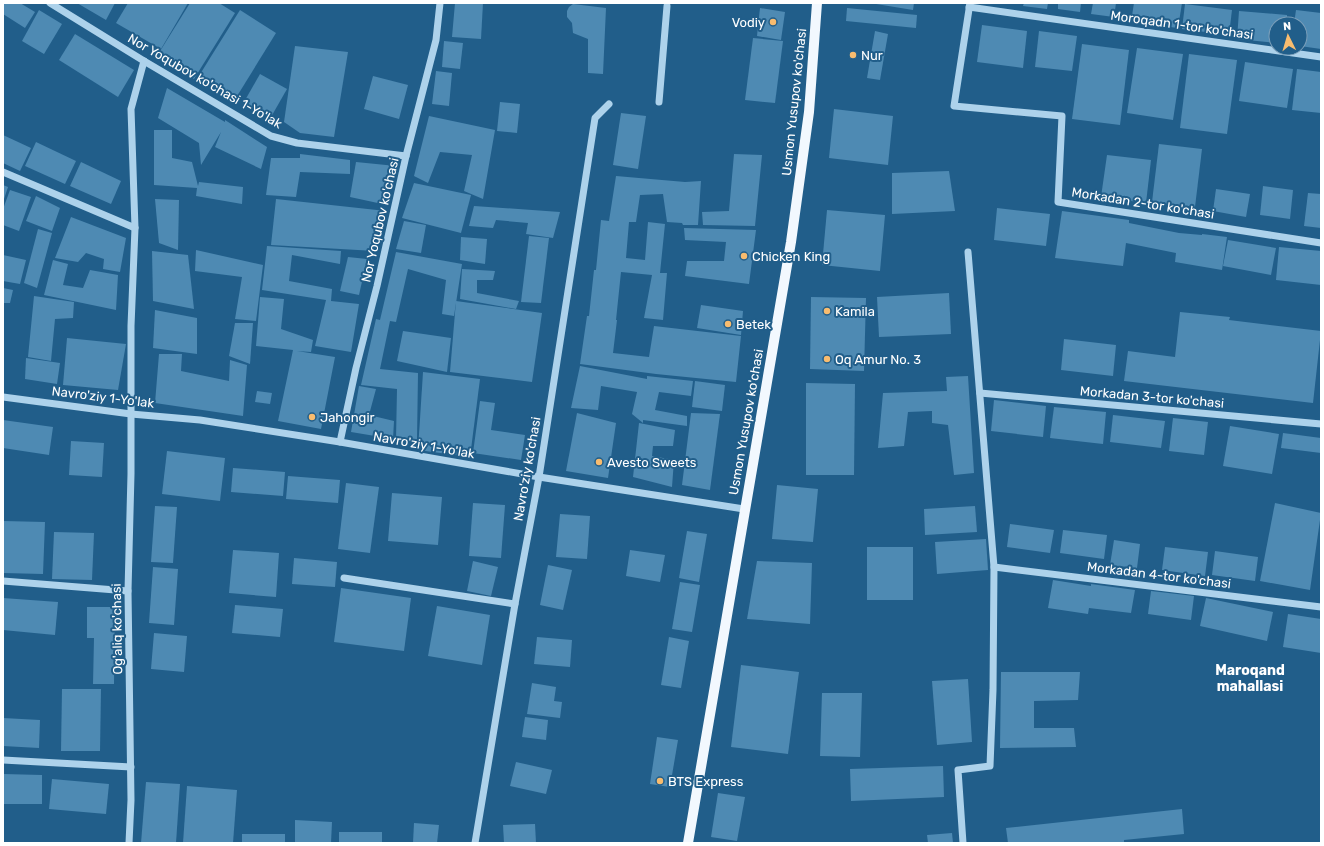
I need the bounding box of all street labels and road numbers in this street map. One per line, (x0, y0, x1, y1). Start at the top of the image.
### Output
street label: Morоqadn 1-tor ko'chasi (1110, 8, 1254, 42)
street label: Usmon Yusupov ko'chasi (779, 28, 809, 176)
street label: Nor Yoqubov ko'chasi 1-Yo'lak (125, 31, 285, 132)
street label: Nor Yoqubov ko'chasi (358, 156, 402, 284)
street label: Morkadan 2-tor ko'chasi (1071, 184, 1215, 222)
street label: Usmon Yusupov ko'chasi (726, 348, 766, 496)
street label: Navro'ziy 1-Yo'lak (51, 383, 155, 411)
street label: Morkadan 3-tor ko'chasi (1079, 383, 1225, 411)
street label: Navro'ziy ko'chasi (510, 416, 544, 522)
street label: Navro'ziy 1-Yo'lak (372, 429, 476, 461)
street label: Morkadan 4-tor ko'chasi (1086, 559, 1232, 591)
street label: Og'aliq ko'chasi (109, 583, 126, 675)

